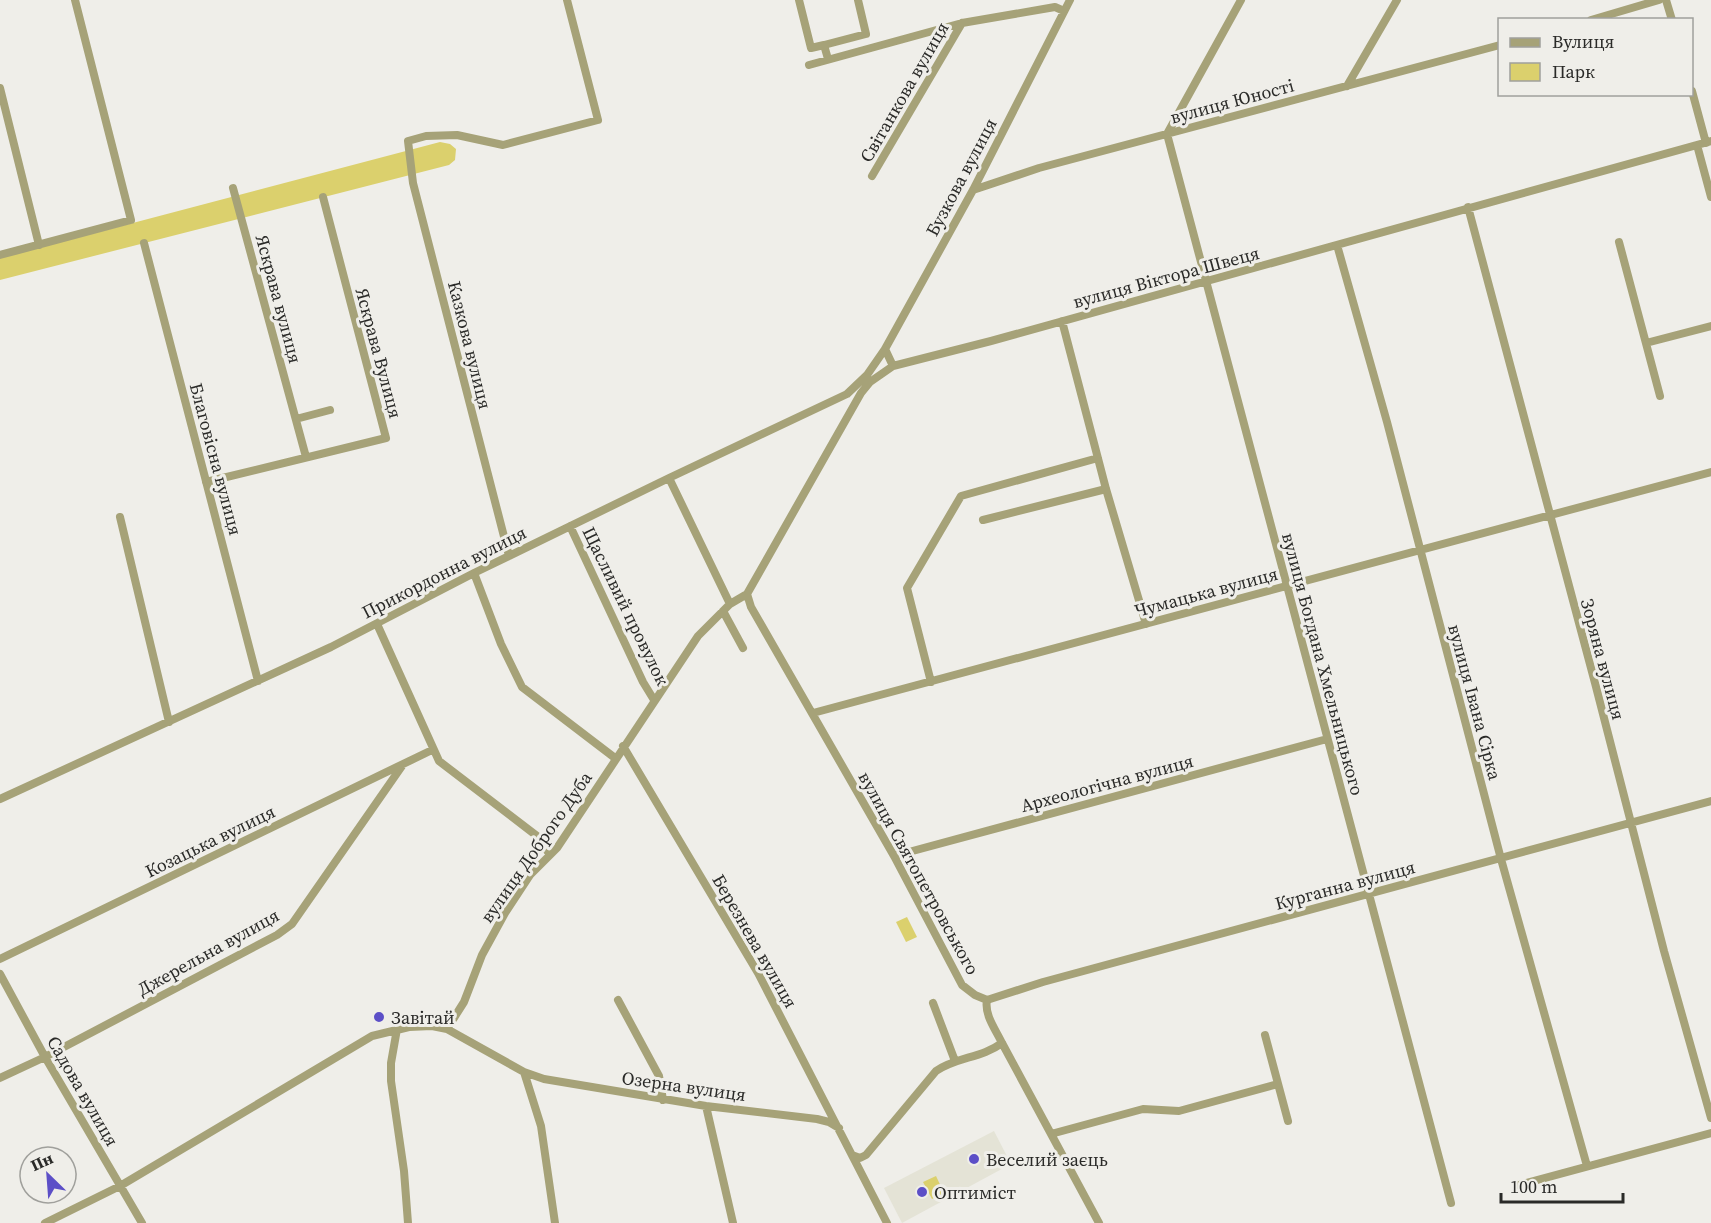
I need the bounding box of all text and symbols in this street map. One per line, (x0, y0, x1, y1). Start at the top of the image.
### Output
street label: Світанкова вулиця (854, 17, 954, 167)
legend (1498, 18, 1693, 96)
text: Вулиця (1552, 29, 1614, 54)
text: Парк (1552, 59, 1595, 84)
street label: вулиця Юності (1167, 72, 1297, 130)
street label: Бузкова вулиця (919, 114, 1003, 240)
street label: Яскрава вулиця (250, 232, 308, 366)
street label: вулиця Віктора Швеця (1070, 240, 1262, 314)
street label: Казкова вулиця (442, 278, 498, 412)
street label: Яскрава Вулиця (350, 285, 408, 421)
street label: Благовісна вулиця (184, 380, 248, 538)
street label: Прикордонна вулиця (357, 520, 531, 624)
street label: Щасливий провулок (577, 522, 675, 690)
street label: вулиця Богдана Хмельницького (1276, 530, 1370, 798)
street label: Чумацька вулиця (1132, 561, 1280, 623)
street label: Зоряна вулиця (1575, 595, 1631, 723)
street label: вулиця Івана Сірка (1442, 621, 1508, 783)
street label: Археологічна вулиця (1018, 748, 1196, 818)
street label: вулиця Доброго Дуба (474, 766, 598, 928)
street label: вулиця Святопетровського (853, 767, 985, 979)
street label: Козацька вулиця (141, 799, 279, 883)
street label: Курганна вулиця (1272, 854, 1418, 916)
street label: Березнева вулиця (706, 869, 804, 1013)
street label: Джерельна вулиця (133, 903, 283, 1001)
place label: Завітай (391, 1005, 455, 1030)
marker: Завітай (372, 1010, 386, 1024)
street label: Садова вулиця (41, 1031, 125, 1151)
street label: Озерна вулиця (620, 1065, 748, 1107)
north arrow (18, 1145, 78, 1205)
text: Пн (27, 1147, 56, 1176)
place label: Веселий заєць (986, 1147, 1108, 1172)
marker: Веселий заєць (967, 1152, 981, 1166)
scale bar (1501, 1166, 1622, 1204)
text: 100 m (1510, 1174, 1557, 1199)
place label: Оптиміст (934, 1180, 1016, 1205)
marker: Оптиміст (915, 1185, 929, 1199)

